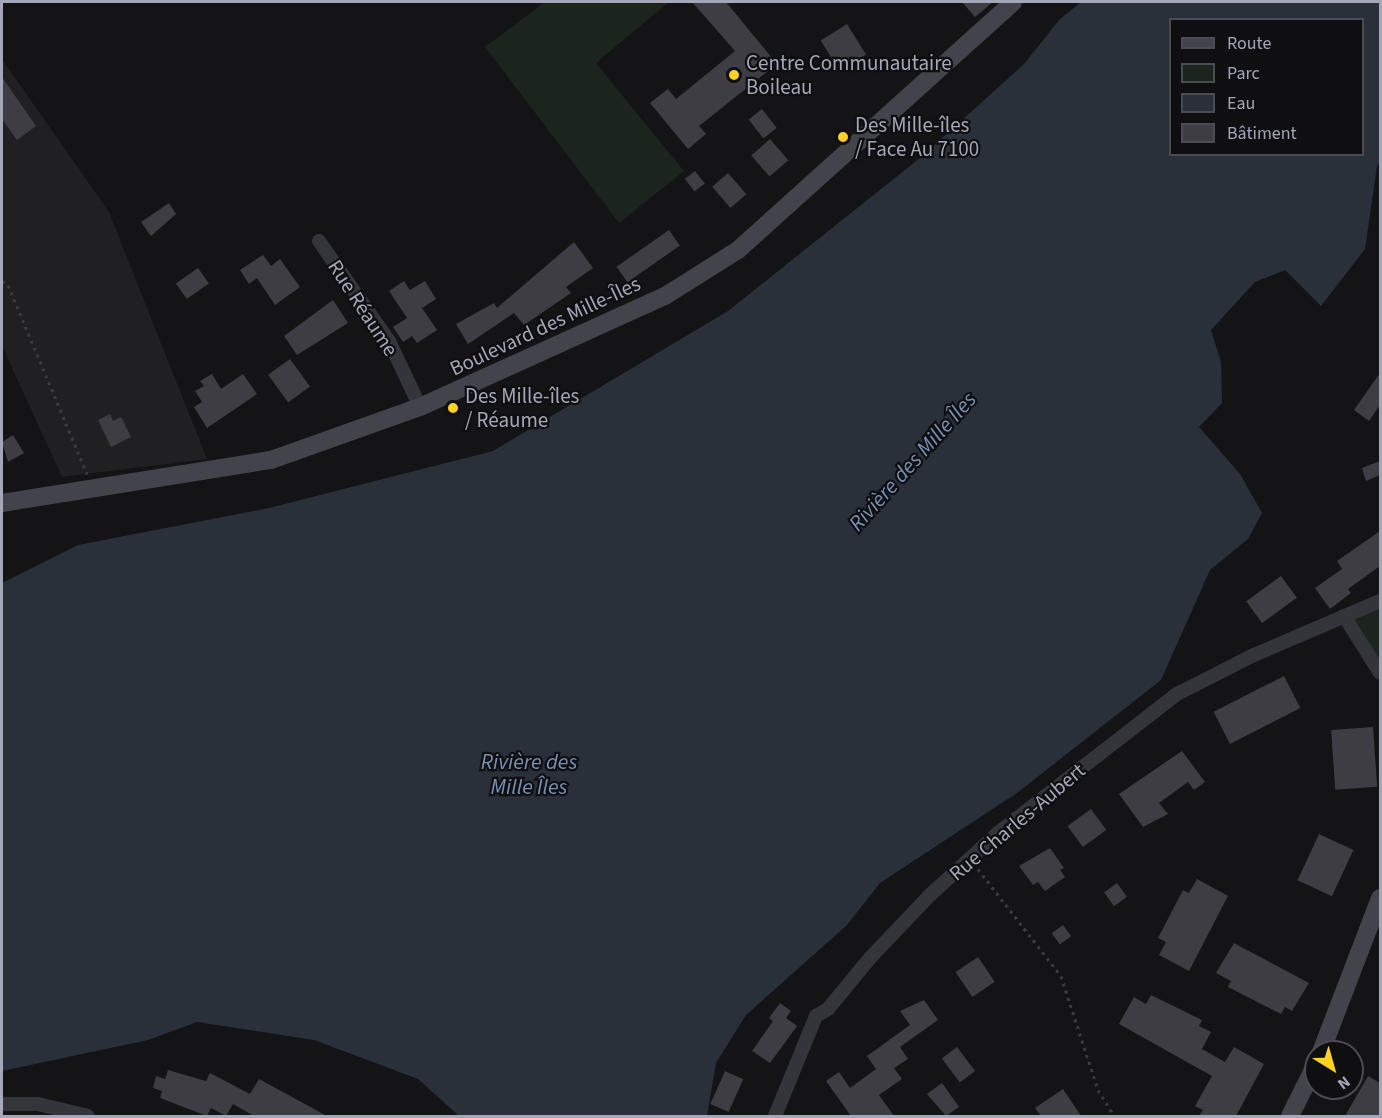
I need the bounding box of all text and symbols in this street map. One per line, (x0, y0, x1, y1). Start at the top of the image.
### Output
legend (1169, 18, 1364, 156)
text: Route (1227, 31, 1271, 56)
place label: Centre Communautaire Boileau (746, 50, 952, 100)
text: Parc (1227, 61, 1260, 86)
marker: Centre Communautaire Boileau (727, 68, 741, 82)
text: Eau (1227, 91, 1255, 116)
place label: Des Mille-îles / Face Au 7100 (855, 112, 979, 162)
text: Bâtiment (1227, 121, 1297, 146)
marker: Des Mille-îles / Face Au 7100 (836, 130, 850, 144)
street label: Rue Réaume (323, 255, 403, 361)
street label: Boulevard des Mille-Îles (446, 271, 644, 381)
place label: Des Mille-îles / Réaume (465, 383, 579, 433)
water label: Rivière des Mille Îles (844, 387, 982, 537)
marker: Des Mille-îles / Réaume (446, 401, 460, 415)
water label: Rivière des Mille Îles (481, 749, 577, 800)
street label: Rue Charles-Aubert (944, 758, 1090, 886)
north arrow (1304, 1040, 1364, 1100)
text: N (1333, 1071, 1355, 1095)

